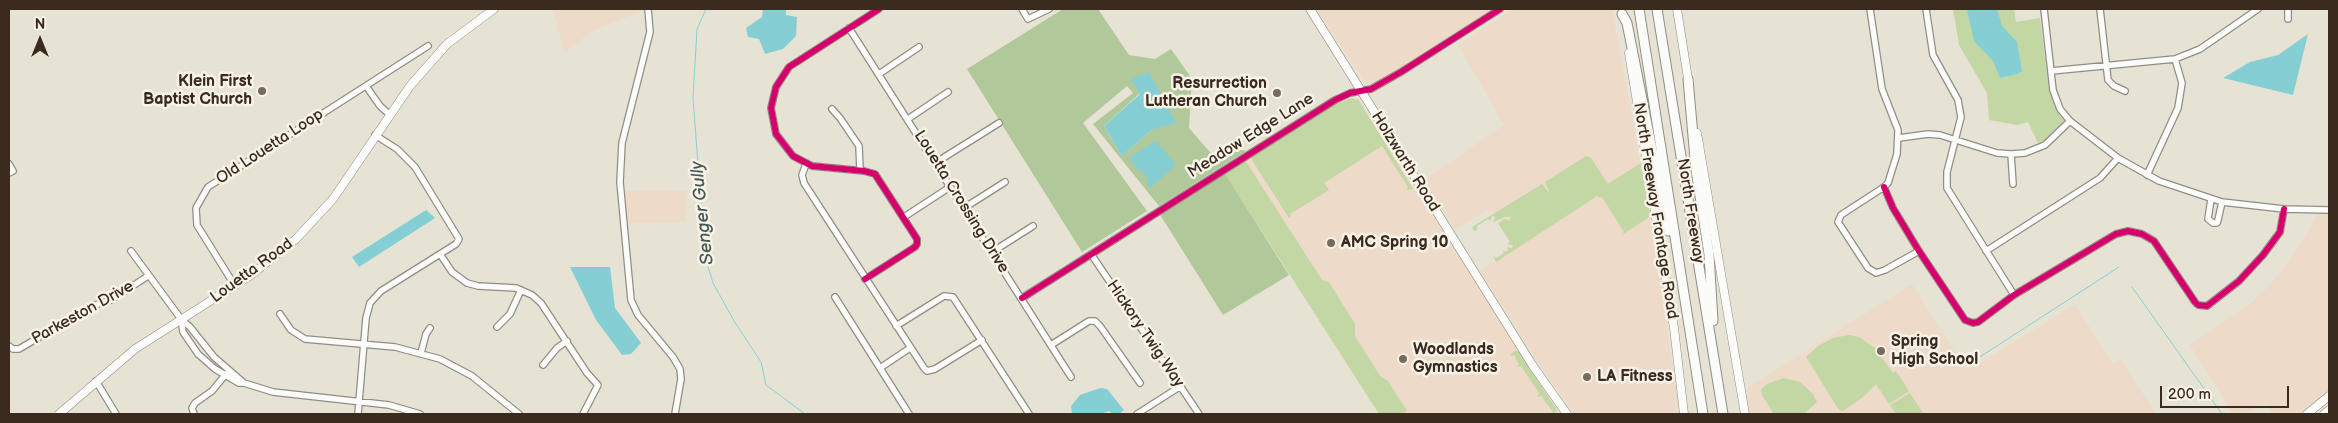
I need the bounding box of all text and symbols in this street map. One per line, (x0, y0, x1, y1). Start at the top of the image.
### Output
north arrow (15, 15, 65, 65)
text: N (35, 16, 45, 33)
place label: Klein First Baptist Church (143, 72, 252, 110)
place label: Resurrection Lutheran Church (1145, 74, 1267, 112)
marker: Klein First Baptist Church (256, 85, 268, 97)
marker: Resurrection Lutheran Church (1271, 87, 1283, 99)
street label: Meadow Edge Lane (1185, 90, 1317, 182)
street label: North Freeway Frontage Road (1628, 101, 1682, 321)
street label: Old Louetta Loop (213, 105, 327, 189)
street label: Holzwarth Road (1367, 108, 1443, 216)
street label: Louetta Crossing Drive (909, 127, 1013, 277)
street label: North Freeway (1672, 157, 1708, 265)
water label: Senger Gully (687, 160, 719, 266)
place label: AMC Spring 10 (1341, 233, 1448, 253)
street label: Louetta Road (207, 235, 297, 307)
marker: AMC Spring 10 (1325, 237, 1337, 249)
street label: Parkeston Drive (29, 277, 137, 349)
street label: Hickory Twig Way (1102, 277, 1188, 391)
place label: Spring High School (1891, 332, 1978, 370)
place label: Woodlands Gymnastics (1413, 340, 1498, 378)
marker: Spring High School (1875, 345, 1887, 357)
marker: Woodlands Gymnastics (1397, 353, 1409, 365)
place label: LA Fitness (1597, 367, 1673, 387)
marker: LA Fitness (1581, 371, 1593, 383)
scale bar (2163, 376, 2292, 408)
text: 200 m (2168, 385, 2211, 404)

